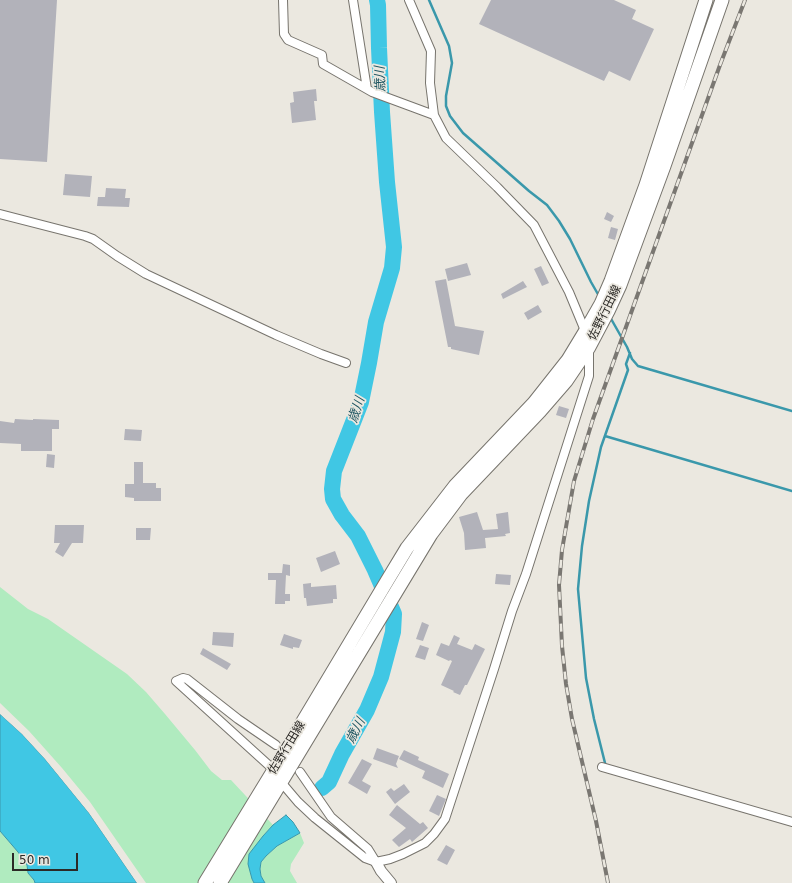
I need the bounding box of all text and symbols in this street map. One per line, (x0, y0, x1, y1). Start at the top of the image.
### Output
water label: 歳川 (373, 66, 389, 92)
street label: 佐野行田線 (585, 283, 625, 343)
water label: 歳川 (346, 395, 368, 425)
water label: 歳川 (343, 716, 369, 746)
street label: 佐野行田線 (265, 719, 309, 777)
scale bar (14, 845, 80, 871)
text: 50 m (19, 853, 50, 867)

